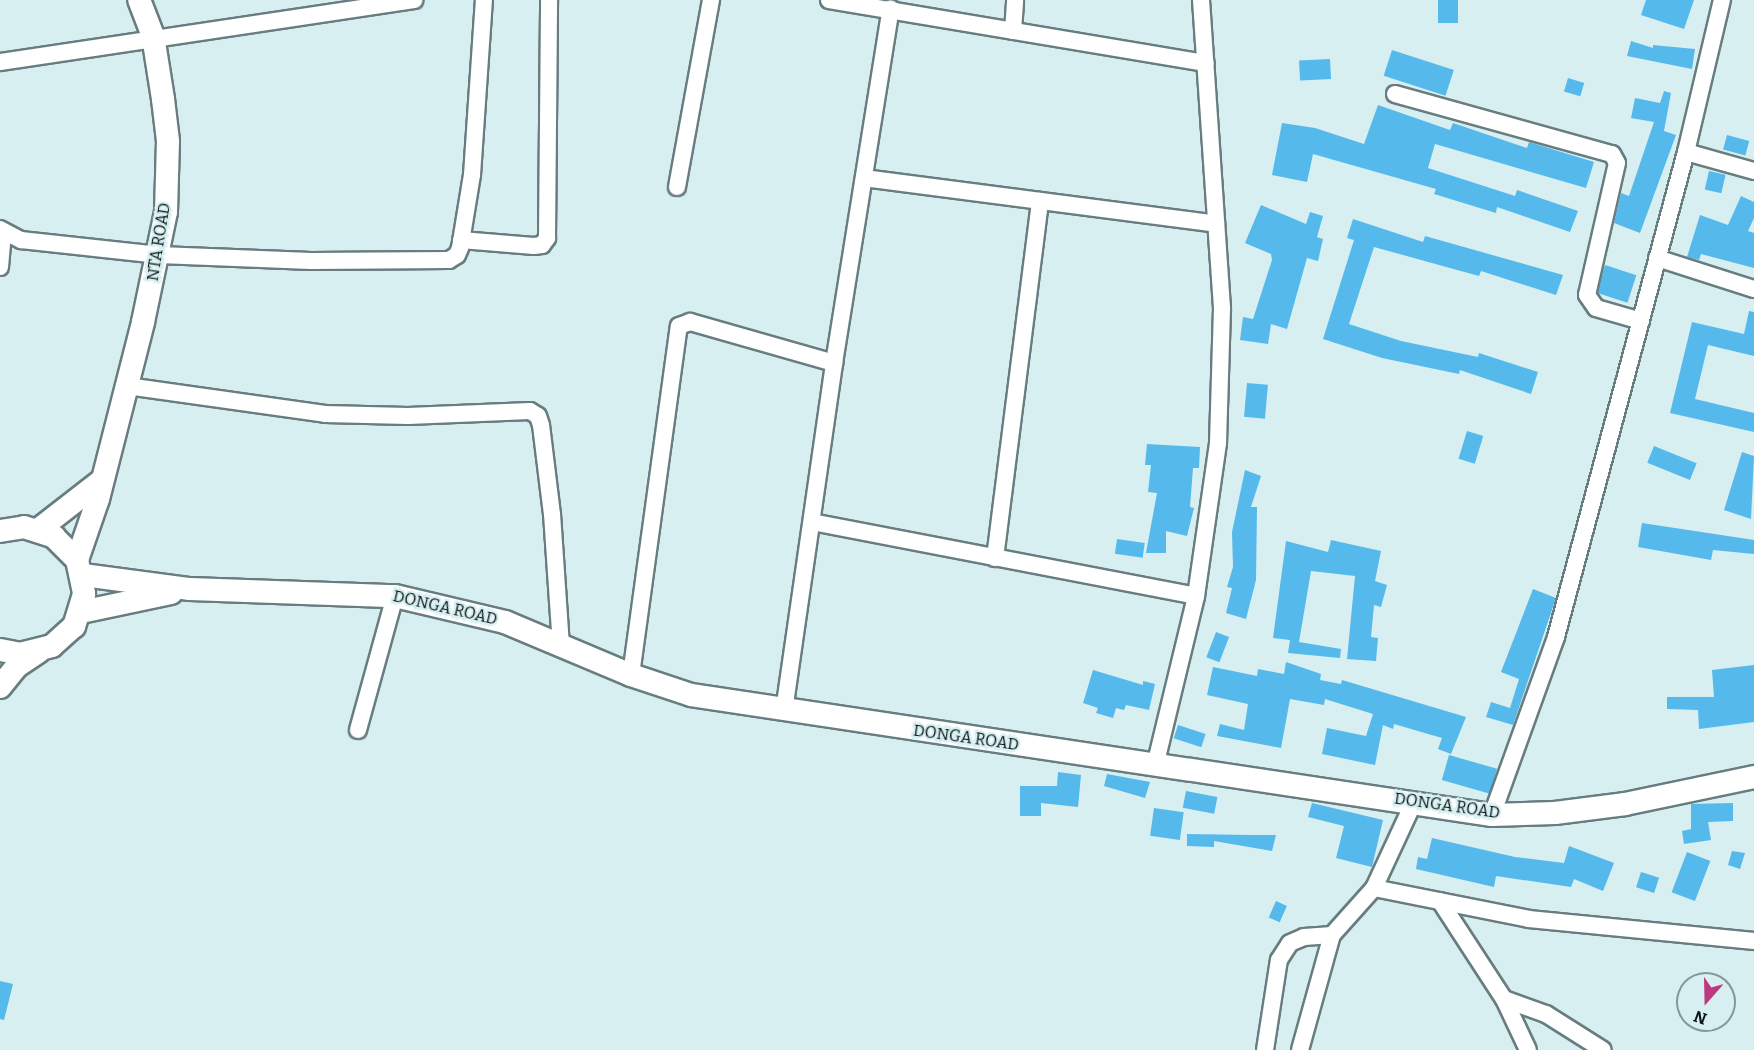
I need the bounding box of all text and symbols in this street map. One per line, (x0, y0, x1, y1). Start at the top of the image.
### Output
street label: NTA ROAD (143, 201, 175, 283)
street label: DONGA ROAD (391, 587, 499, 629)
street label: DONGA ROAD (912, 721, 1020, 755)
street label: DONGA ROAD (1393, 789, 1501, 823)
north arrow (1676, 972, 1736, 1032)
text: N (1691, 1006, 1709, 1029)

